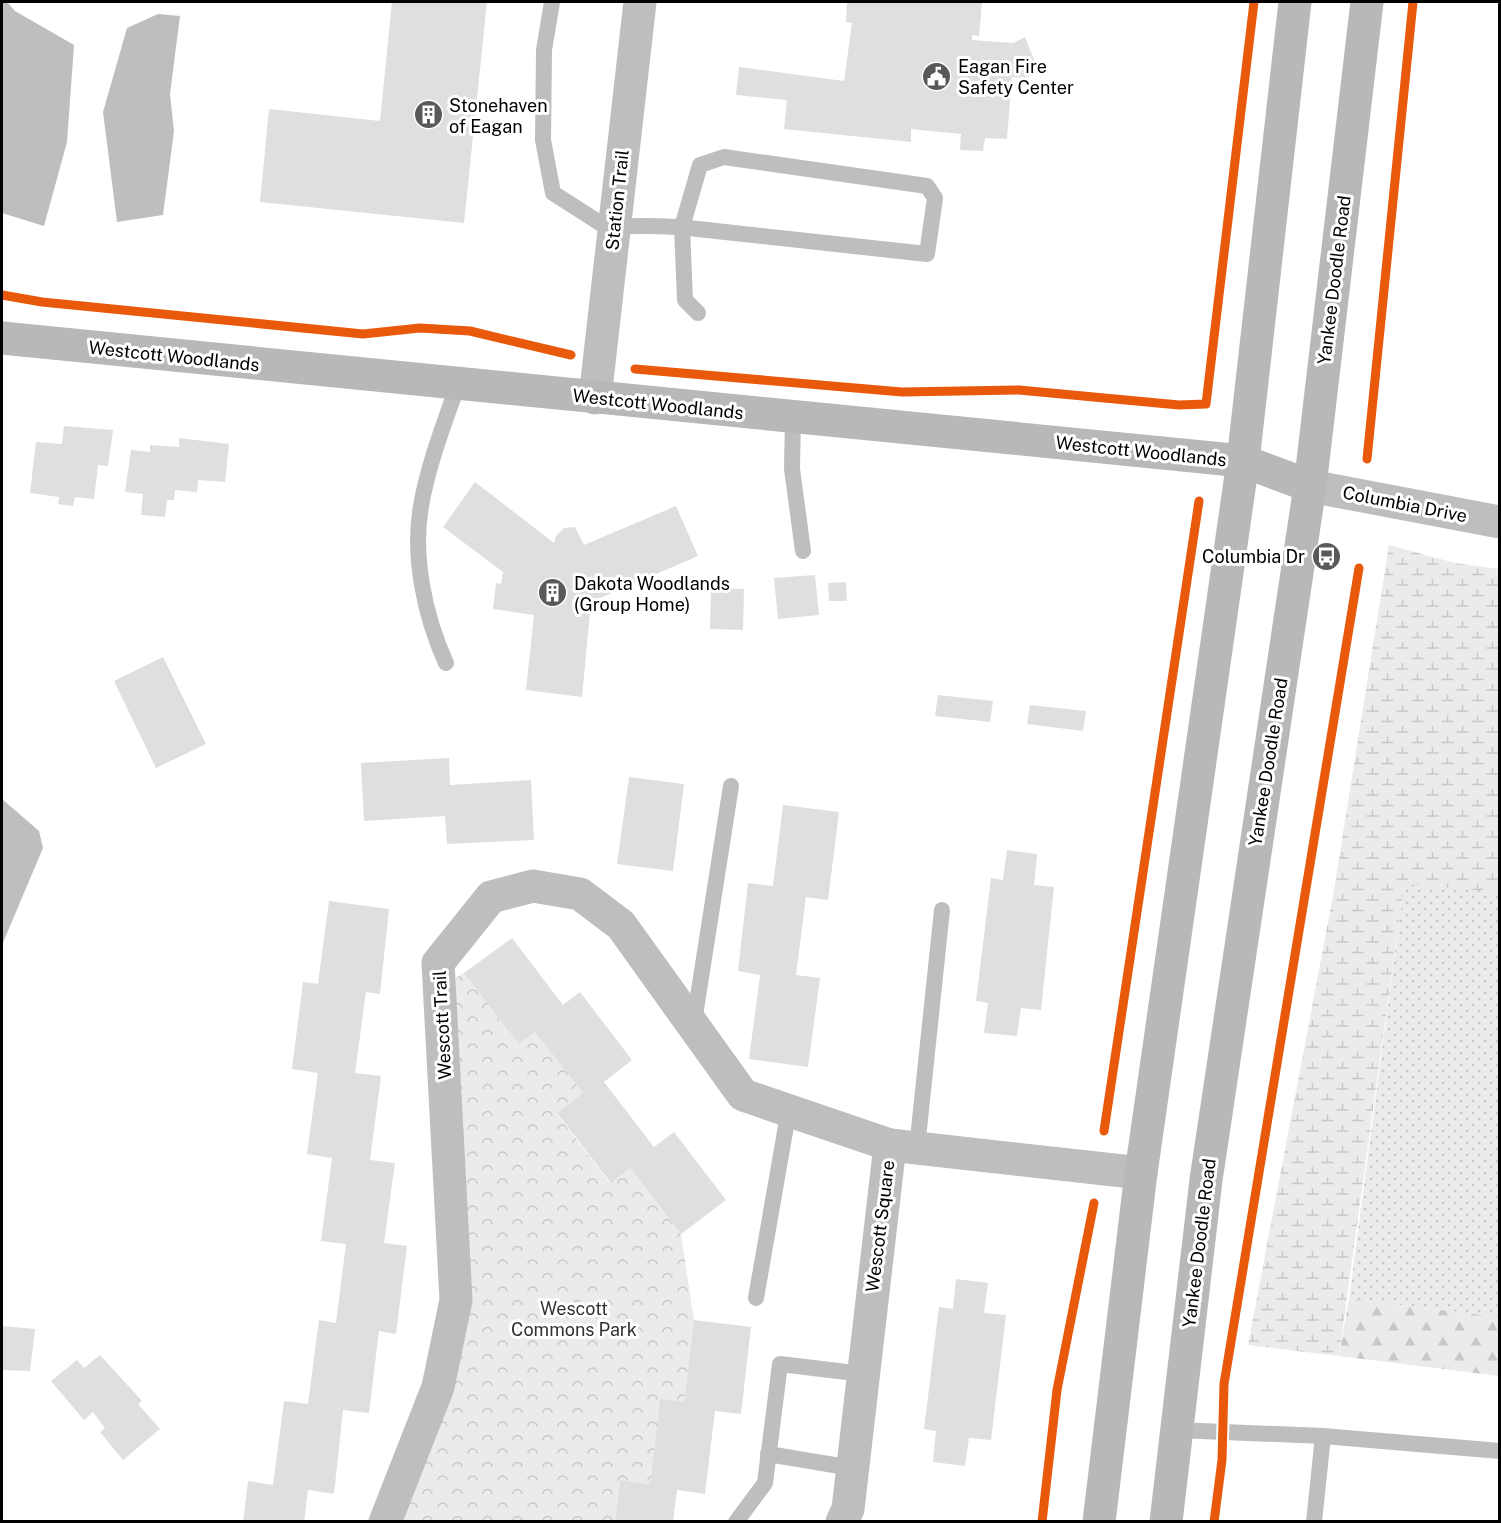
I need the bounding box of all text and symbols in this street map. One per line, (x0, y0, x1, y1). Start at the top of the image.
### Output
place label: Eagan Fire Safety Center (958, 56, 1074, 98)
public building icon: Eagan Fire Safety Center (921, 60, 953, 92)
place label: Stonehaven of Eagan (449, 95, 548, 137)
building icon: Stonehaven of Eagan (412, 99, 444, 131)
street label: Station Trail (601, 148, 633, 252)
street label: Yankee Doodle Road (1313, 194, 1355, 366)
street label: Westcott Woodlands (87, 337, 261, 375)
street label: Westcott Woodlands (571, 385, 745, 423)
street label: Westcott Woodlands (1054, 432, 1228, 470)
street label: Columbia Drive (1341, 482, 1469, 526)
bus stop icon: Columbia Dr (1310, 540, 1342, 572)
place label: Columbia Dr (1202, 546, 1305, 567)
place label: Dakota Woodlands (Group Home) (574, 573, 730, 615)
building icon: Dakota Woodlands (Group Home) (537, 577, 569, 609)
street label: Yankee Doodle Road (1244, 676, 1292, 848)
street label: Wescott Trail (429, 970, 455, 1080)
street label: Yankee Doodle Road (1178, 1157, 1220, 1329)
street label: Wescott Square (861, 1159, 899, 1293)
park label: Wescott Commons Park (511, 1298, 637, 1340)

